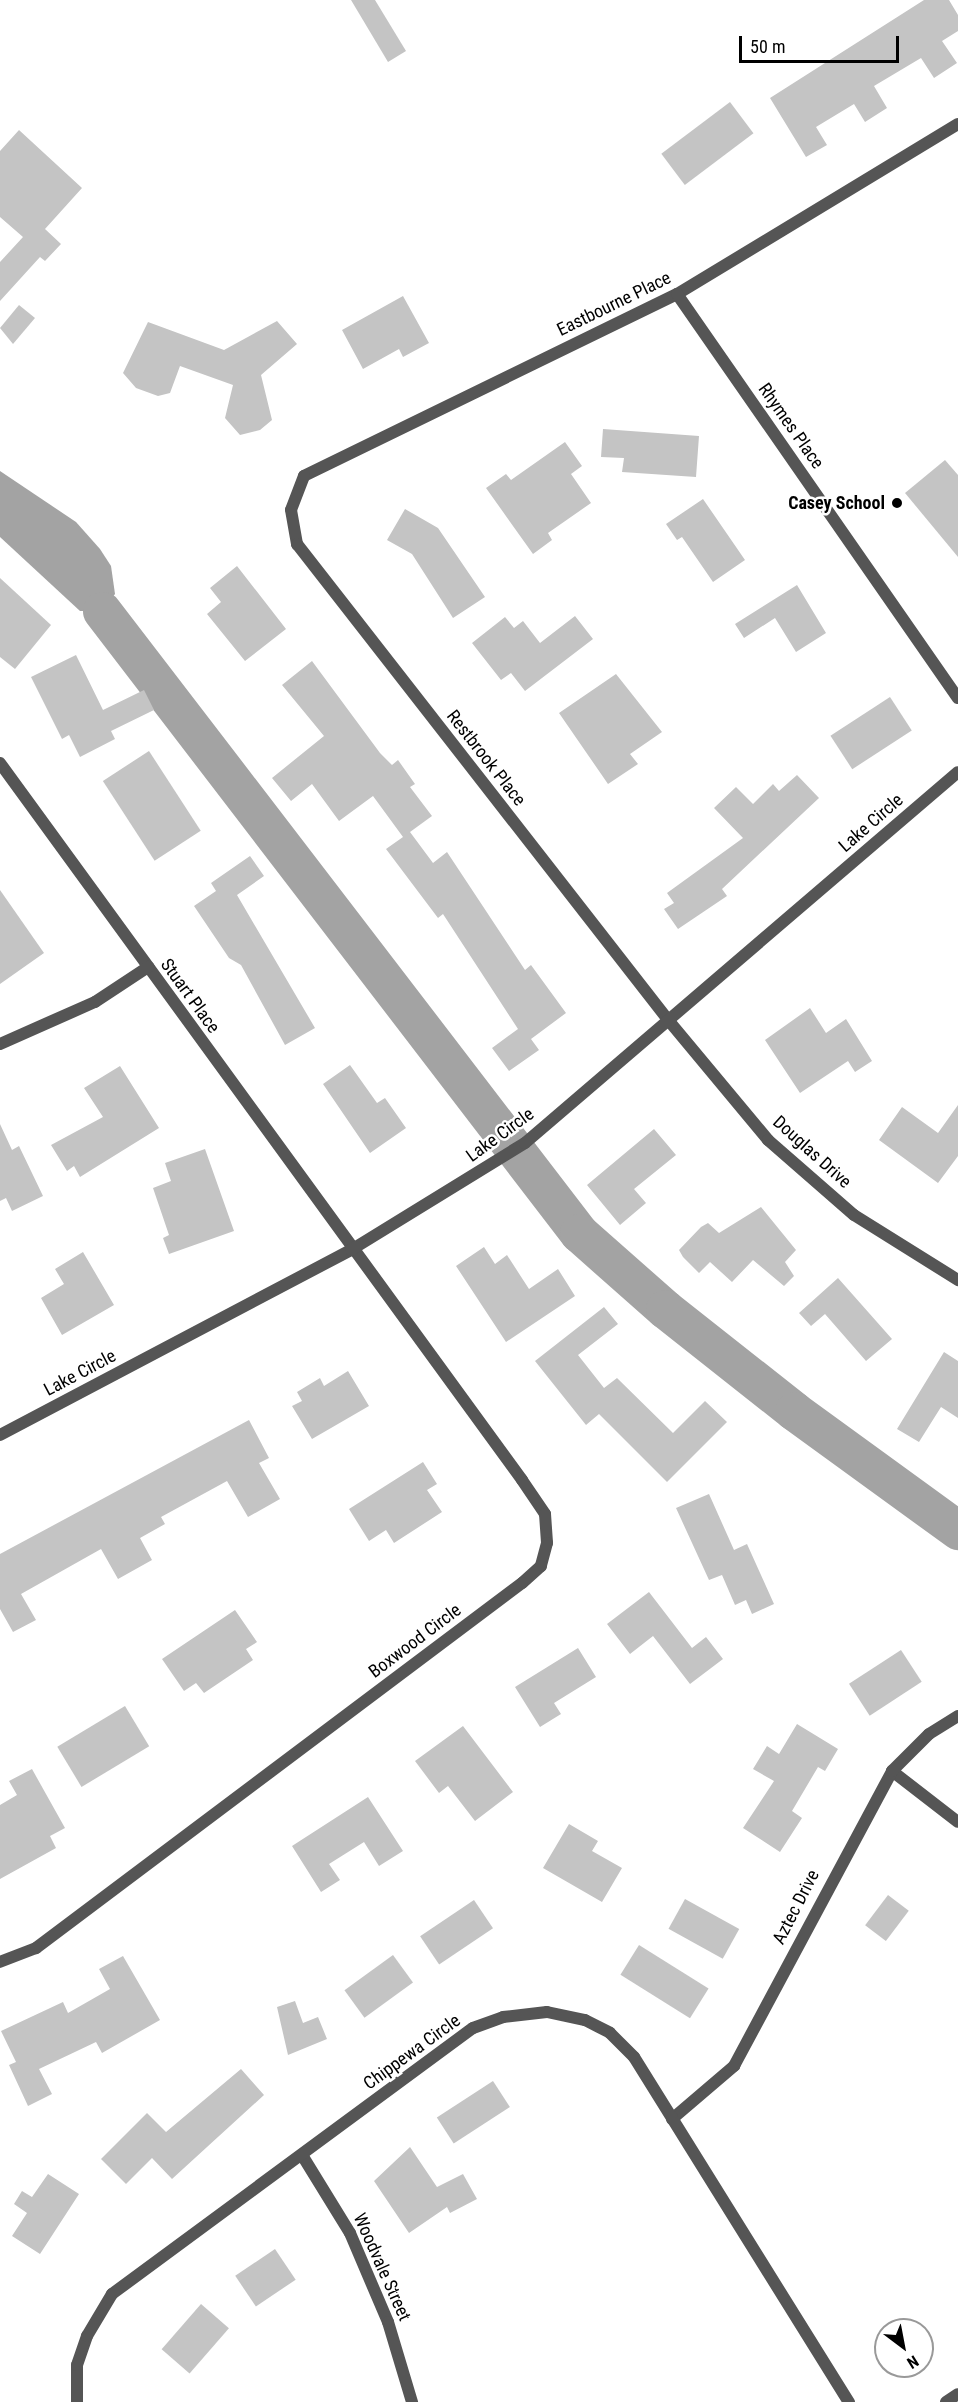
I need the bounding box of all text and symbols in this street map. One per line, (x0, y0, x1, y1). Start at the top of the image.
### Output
scale bar (742, 24, 902, 62)
text: 50 m (750, 36, 785, 57)
street label: Eastbourne Place (554, 267, 674, 341)
street label: Rhymes Place (754, 379, 828, 473)
place label: Casey School (788, 492, 885, 514)
marker: Casey School (890, 496, 904, 510)
street label: Restbrook Place (442, 706, 530, 810)
street label: Lake Circle (834, 789, 908, 857)
street label: Stuart Place (156, 955, 224, 1037)
street label: Lake Circle (462, 1103, 538, 1167)
street label: Douglas Drive (768, 1111, 856, 1193)
street label: Lake Circle (40, 1345, 120, 1401)
street label: Boxwood Circle (365, 1599, 465, 1683)
street label: Aztec Drive (768, 1866, 824, 1948)
street label: Chippewa Circle (359, 2010, 465, 2094)
street label: Woodvale Street (349, 2210, 415, 2324)
north arrow (874, 2318, 934, 2378)
text: N (904, 2351, 922, 2373)

